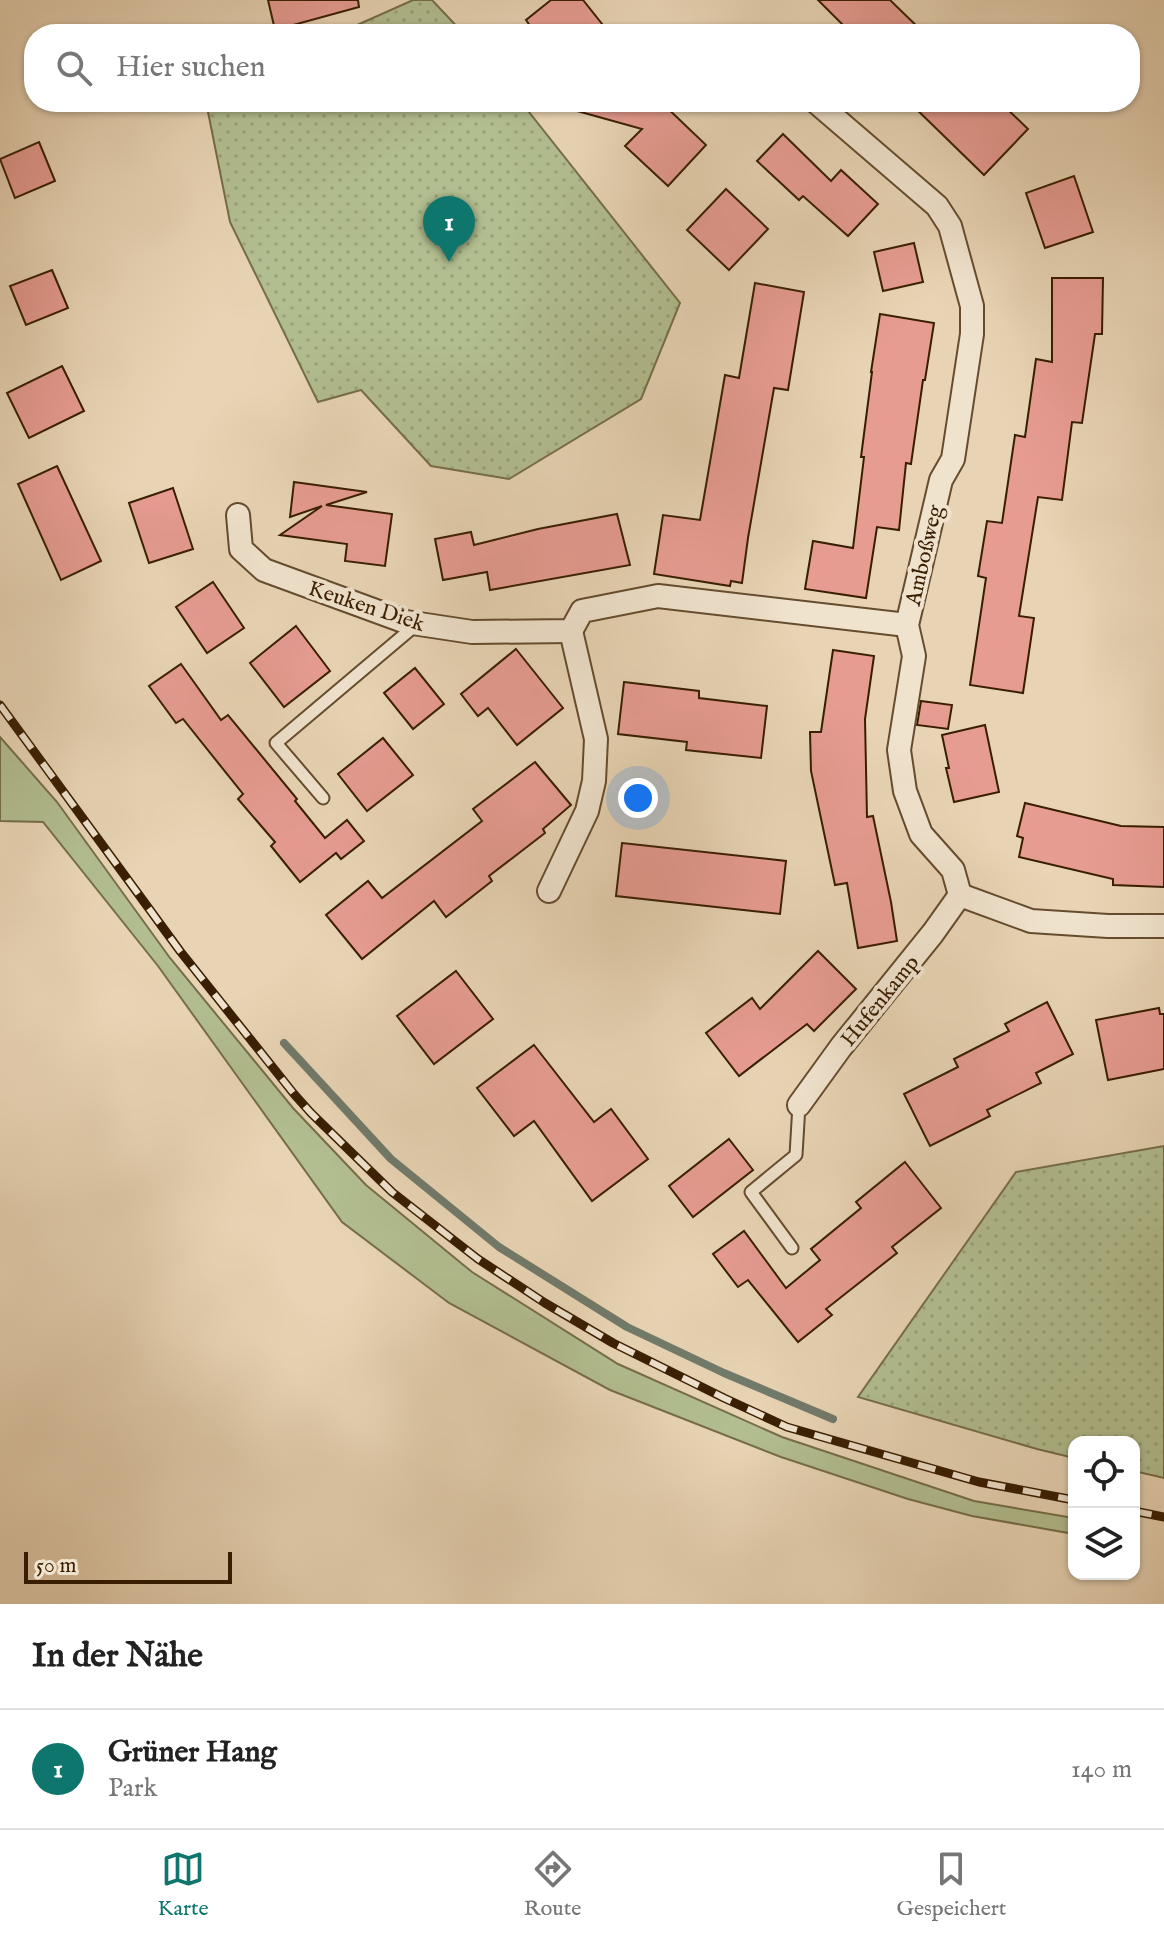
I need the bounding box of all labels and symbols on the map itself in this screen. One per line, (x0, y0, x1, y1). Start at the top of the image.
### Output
pin: 1 (423, 196, 475, 262)
street label: Amboßweg (900, 501, 950, 610)
street label: Keuken Diek (305, 575, 428, 639)
your location (618, 778, 658, 818)
street label: Hufenkamp (835, 950, 926, 1053)
scale bar (24, 1548, 232, 1584)

